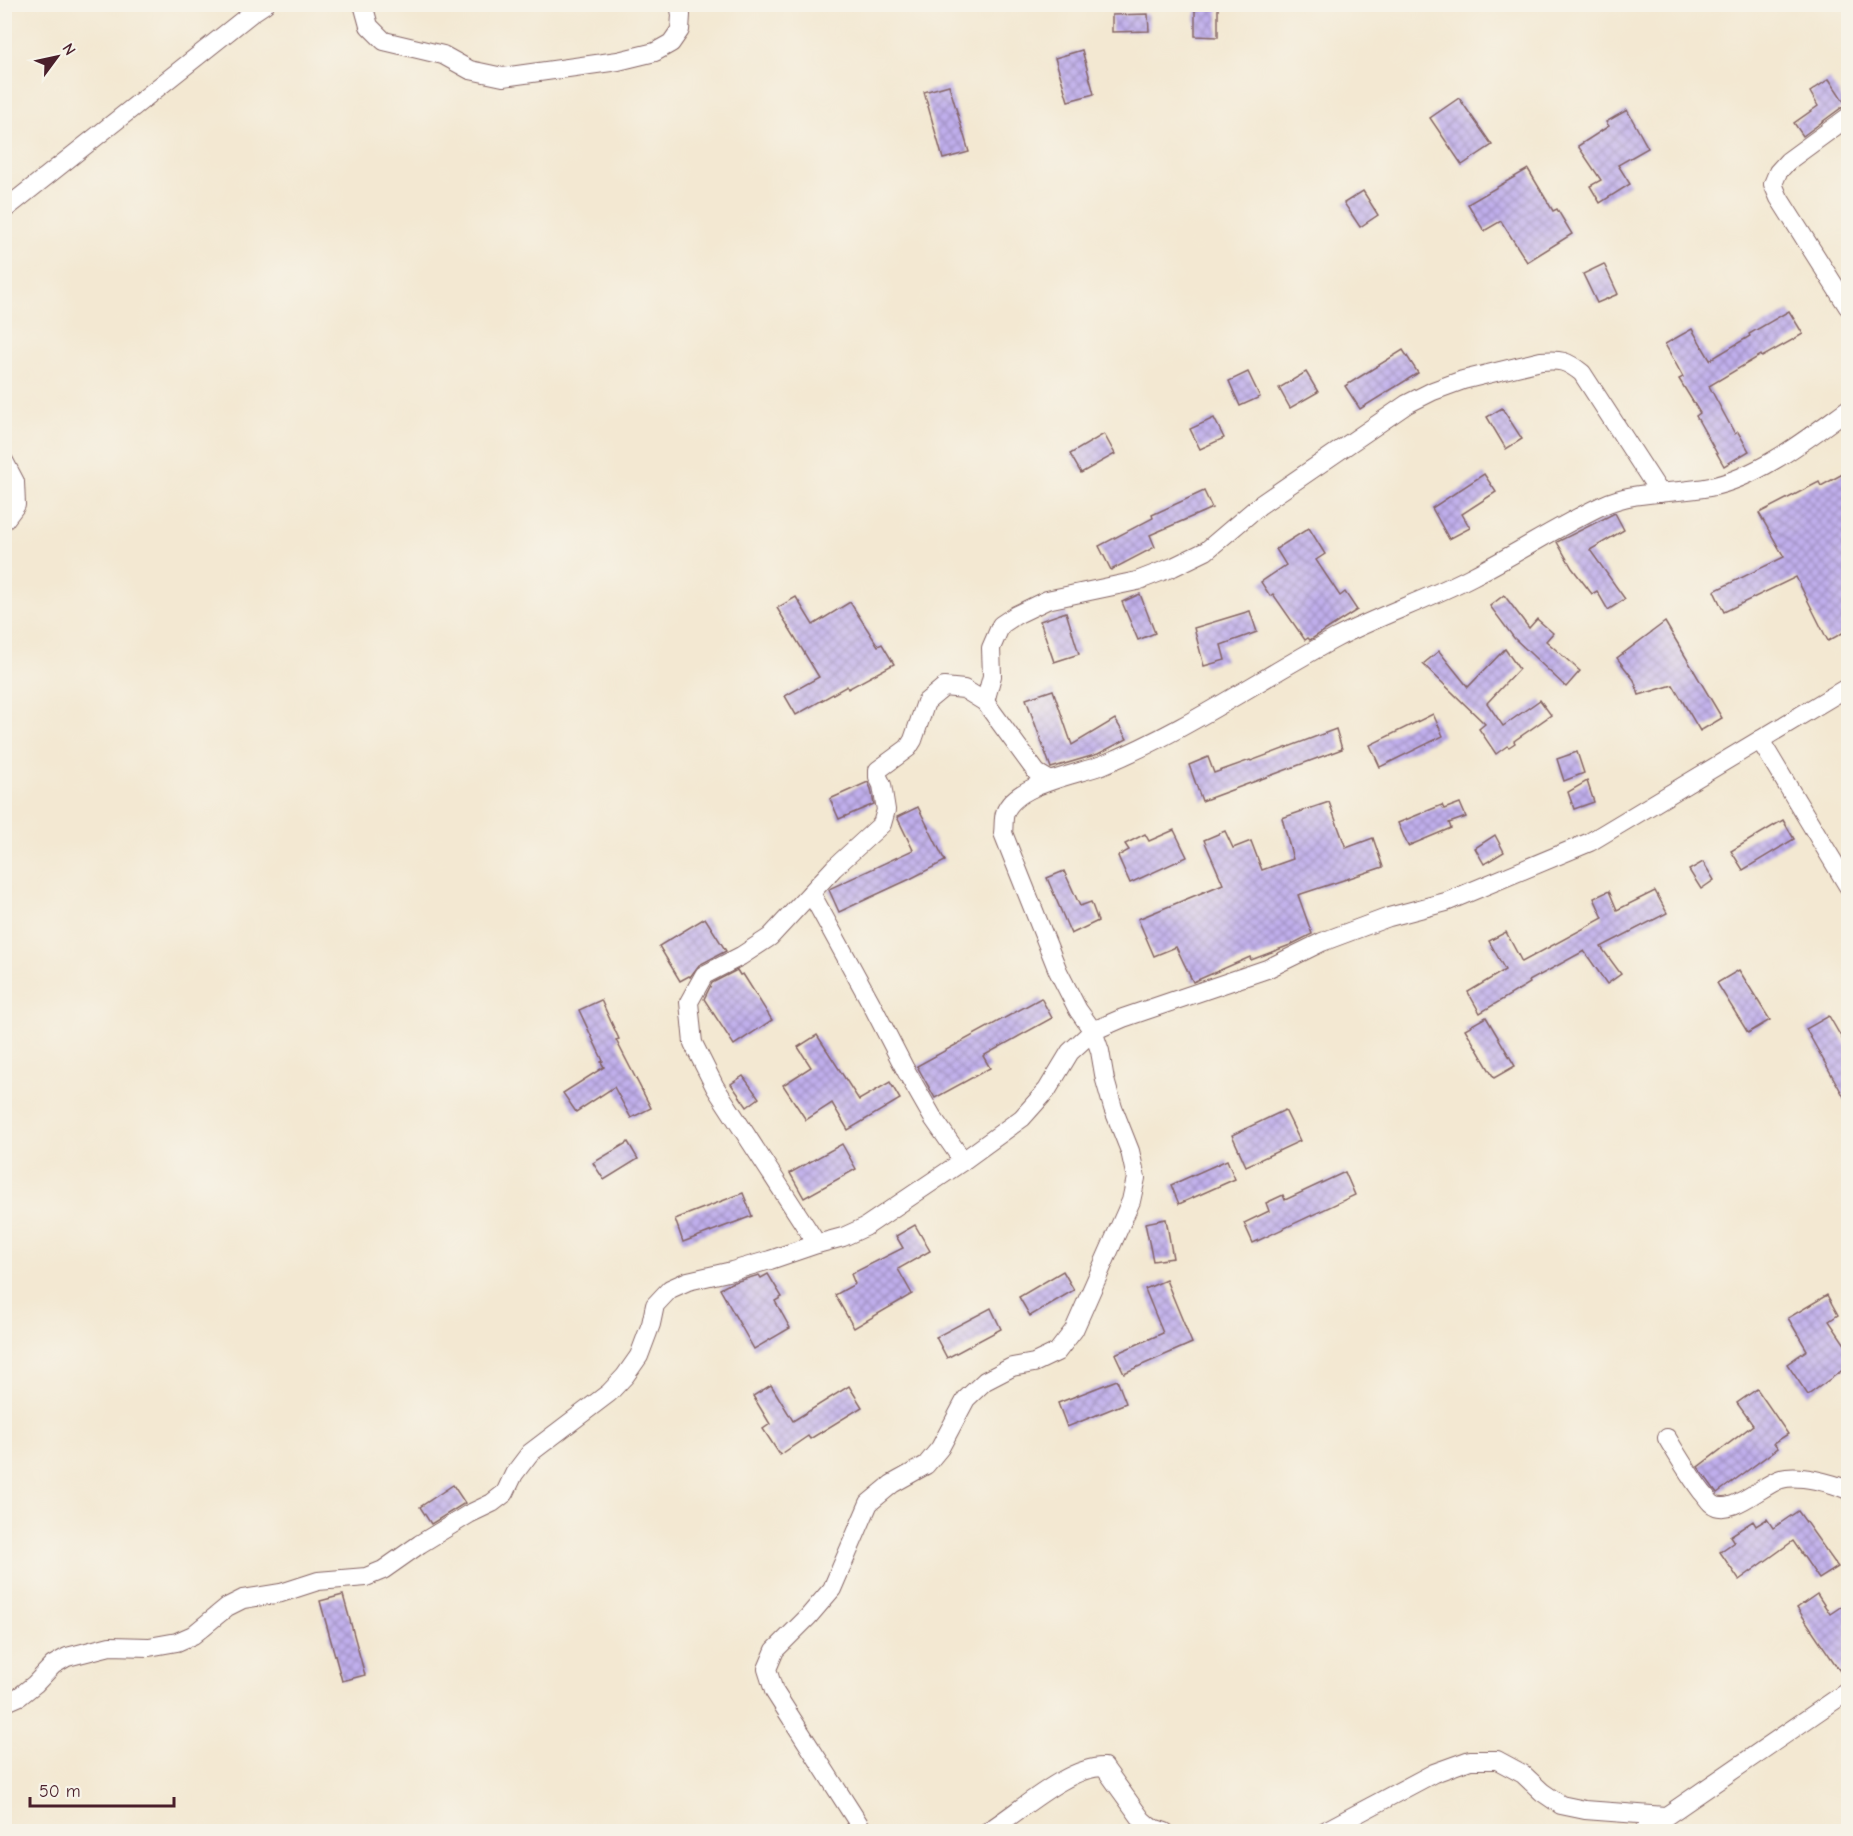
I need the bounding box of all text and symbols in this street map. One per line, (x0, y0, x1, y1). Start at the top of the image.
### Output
north arrow (27, 27, 87, 87)
text: N (58, 40, 79, 59)
scale bar (30, 1770, 174, 1808)
text: 50 m (39, 1781, 81, 1802)

